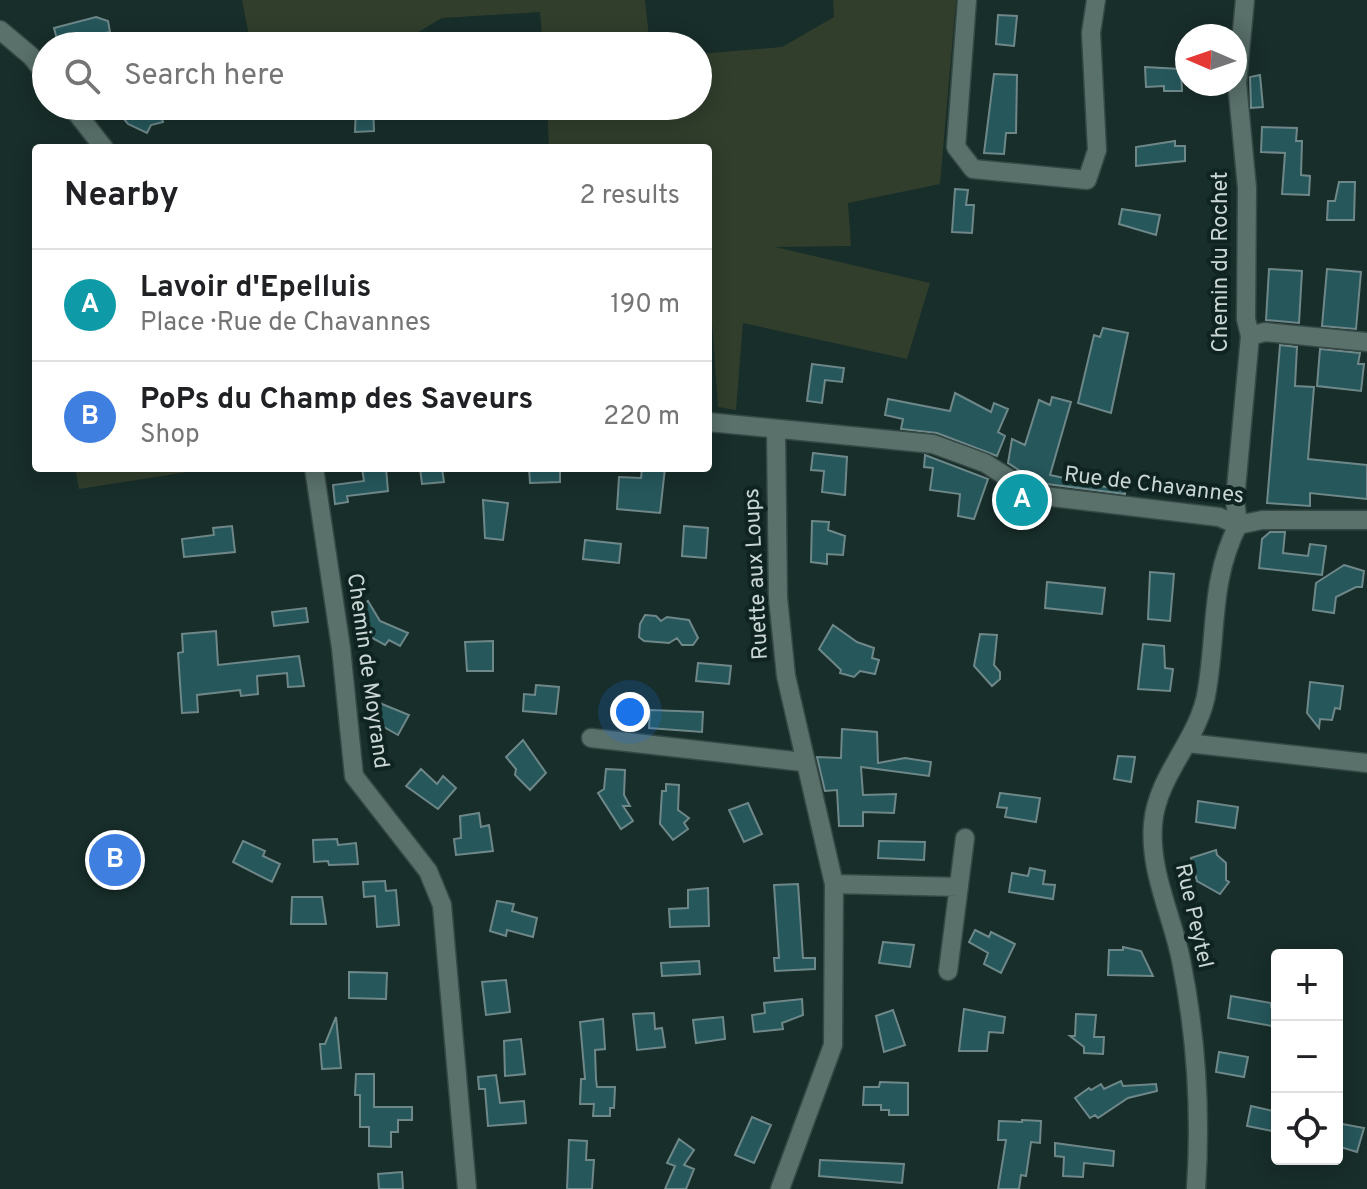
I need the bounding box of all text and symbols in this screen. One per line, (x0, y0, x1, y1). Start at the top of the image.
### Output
north arrow (1175, 24, 1247, 96)
search box (32, 32, 712, 120)
icon: search (60, 54, 104, 98)
text: Search here (124, 58, 284, 95)
street label: Chemin du Rochet (1208, 171, 1235, 353)
text: Nearby (64, 175, 179, 218)
text: 2 results (580, 180, 680, 213)
text: Lavoir d'Epelluis (140, 270, 371, 307)
text: A (81, 289, 99, 322)
text: 190 m (610, 289, 680, 322)
text: Place · Rue de Chavannes (140, 307, 431, 340)
text: PoPs du Champ des Saveurs (140, 382, 533, 419)
text: B (81, 401, 99, 434)
text: 220 m (603, 401, 680, 434)
text: Shop (140, 419, 200, 452)
street label: Rue de Chavannes (1062, 462, 1246, 510)
pin: A (996, 470, 1048, 530)
street label: Ruette aux Loups (739, 488, 775, 660)
street label: Chemin de Moyrand (340, 572, 394, 770)
your location (610, 692, 650, 732)
pin: B (89, 830, 141, 890)
street label: Rue Peytel (1168, 861, 1218, 971)
map controls (1271, 949, 1343, 1165)
button: + (1271, 949, 1343, 1021)
button: − (1271, 1021, 1343, 1093)
button: locate (1271, 1093, 1343, 1165)

